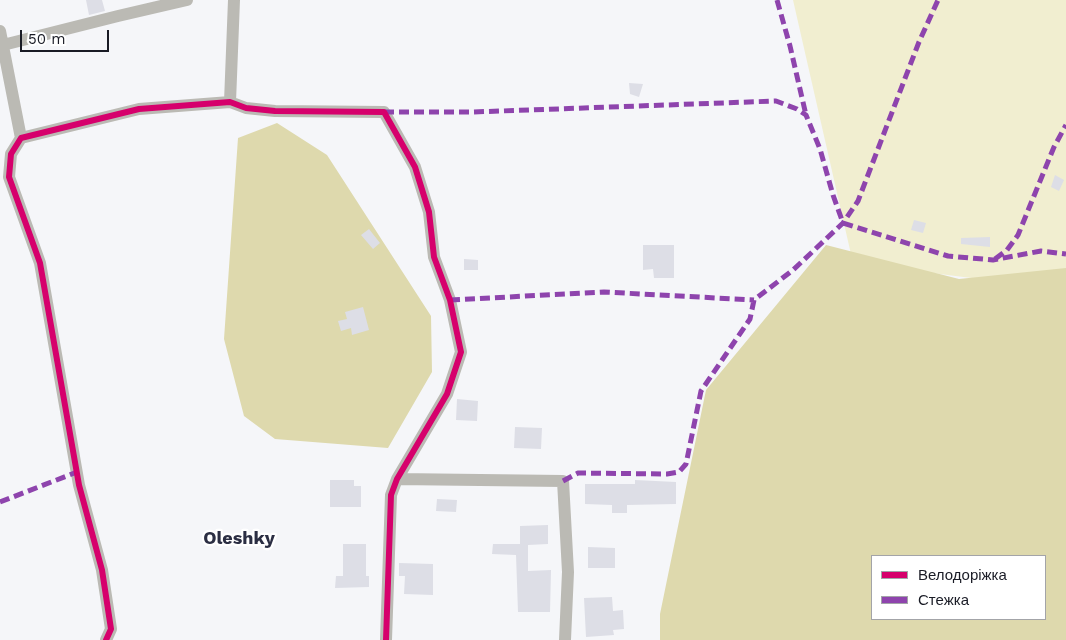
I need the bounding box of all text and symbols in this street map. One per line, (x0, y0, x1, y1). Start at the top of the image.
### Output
scale bar (22, 20, 111, 52)
text: 50 m (28, 30, 65, 48)
district label: Oleshky (203, 528, 275, 550)
legend (871, 555, 1046, 620)
text: Велодоріжка (918, 566, 1007, 584)
text: Стежка (918, 591, 969, 609)

